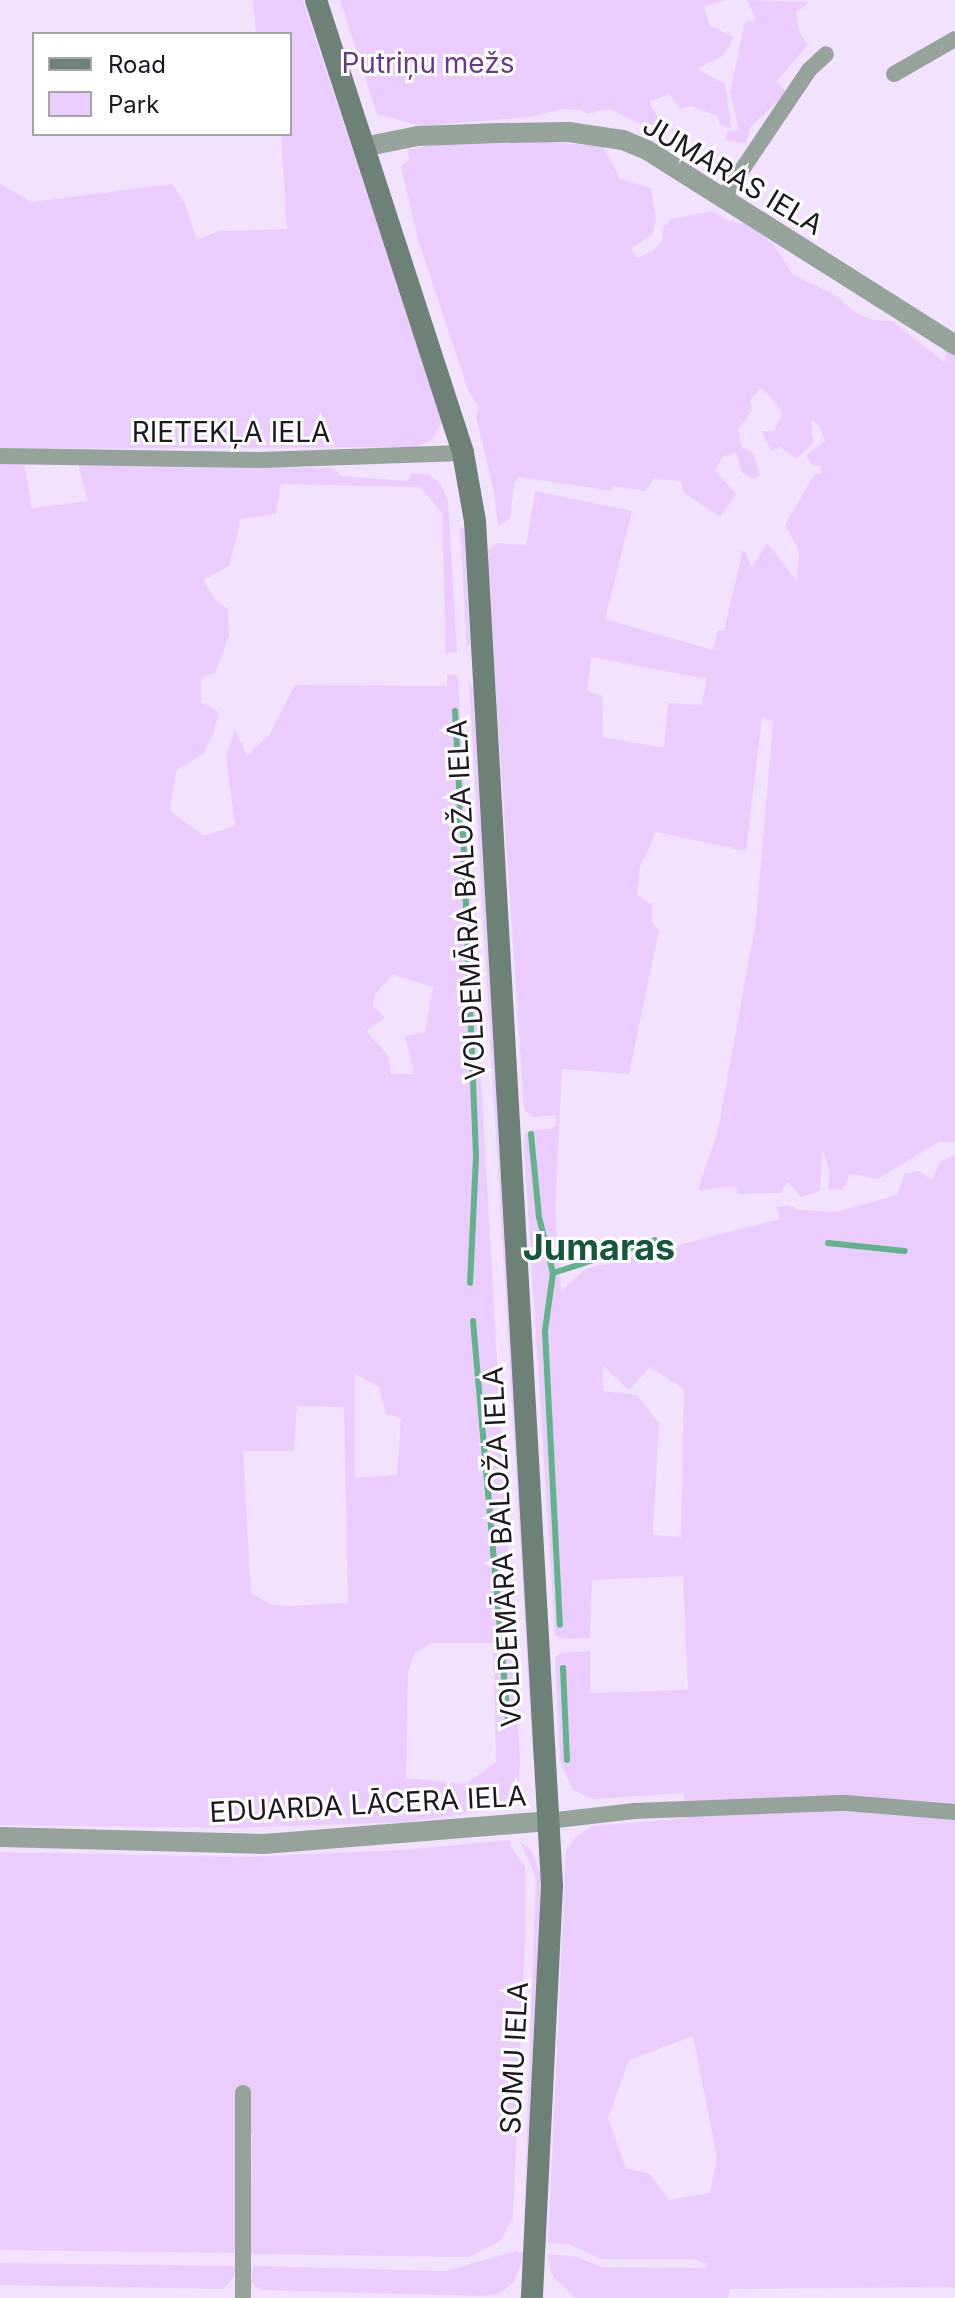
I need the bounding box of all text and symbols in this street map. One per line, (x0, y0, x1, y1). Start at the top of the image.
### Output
legend (32, 32, 292, 136)
park label: Putriņu mežs (341, 46, 515, 80)
text: Road (108, 50, 166, 79)
text: Park (108, 90, 159, 119)
street label: JUMARAS IELA (637, 108, 829, 242)
street label: RIETEKĻA IELA (132, 415, 330, 449)
street label: VOLDEMĀRA BALOŽA IELA (440, 719, 492, 1081)
district label: Jumaras (523, 1226, 675, 1270)
street label: VOLDEMĀRA BALOŽA IELA (476, 1366, 528, 1728)
street label: EDUARDA LĀCERA IELA (209, 1779, 527, 1829)
street label: SOMU IELA (493, 1981, 535, 2135)

